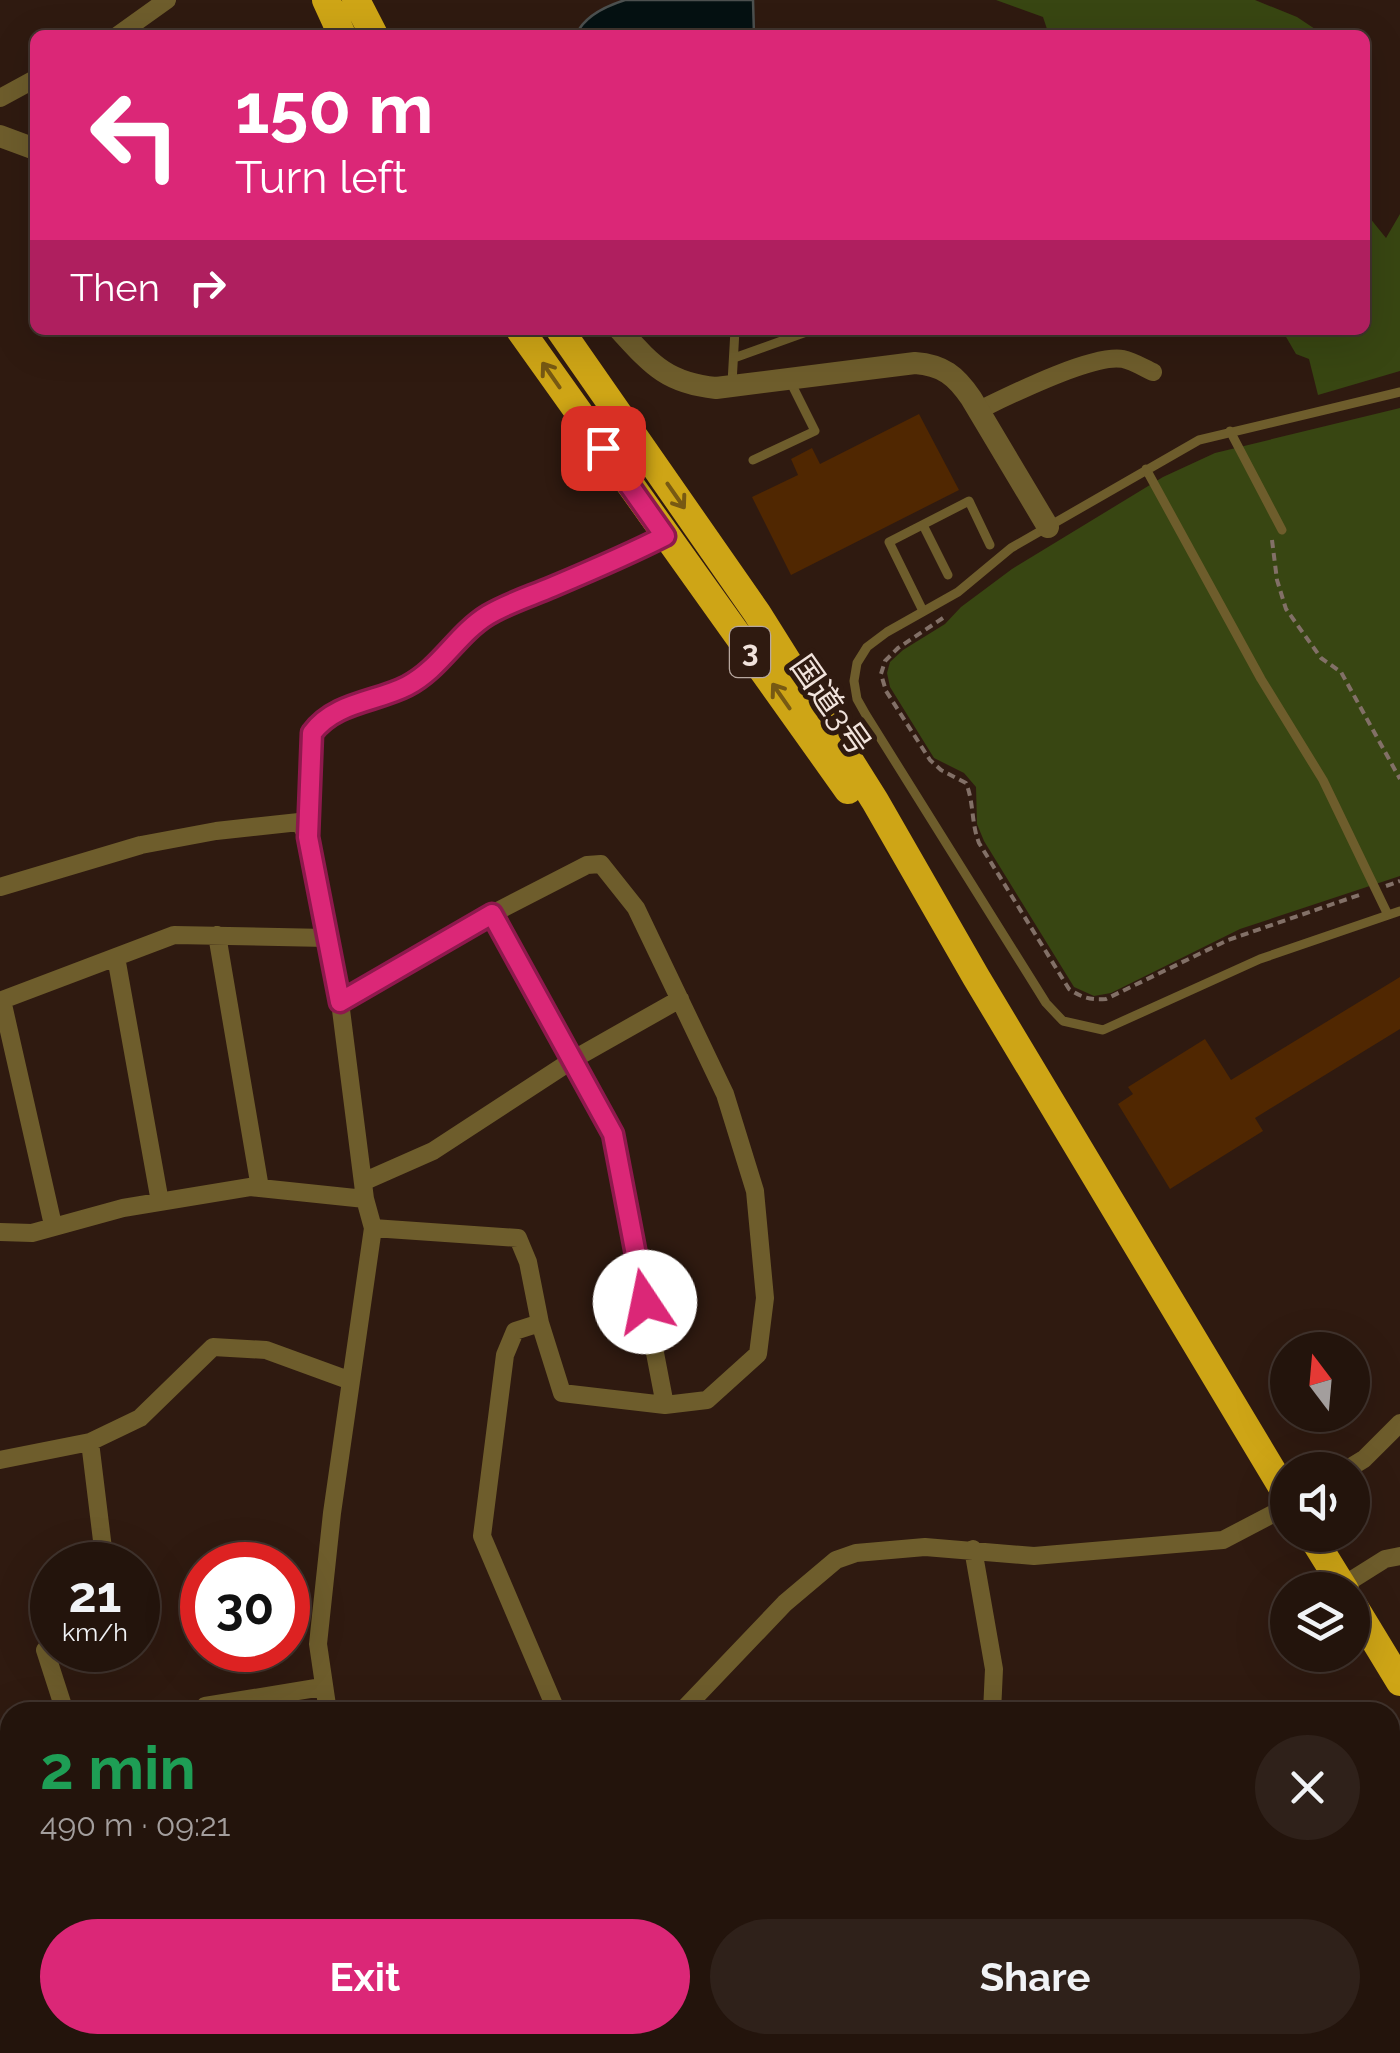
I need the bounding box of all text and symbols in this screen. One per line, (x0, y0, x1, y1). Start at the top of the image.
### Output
text: 150 m (235, 67, 433, 149)
icon: left (70, 70, 200, 200)
text: Turn left (235, 151, 407, 204)
icon: right (180, 260, 235, 315)
text: Then (70, 265, 160, 310)
one-way arrow (541, 361, 562, 389)
pin (561, 406, 646, 491)
icon: arrive (576, 421, 631, 476)
one-way arrow (665, 482, 686, 510)
road number: 3 (730, 627, 770, 677)
street label: 国道3号 (784, 648, 879, 762)
one-way arrow (771, 682, 792, 710)
position arrow (593, 1250, 697, 1354)
north arrow (1270, 1332, 1370, 1432)
map controls (1270, 1332, 1370, 1672)
button: sound (1270, 1452, 1370, 1552)
speed limit sign: 30 (180, 1542, 310, 1672)
text: 21 (69, 1565, 121, 1624)
button: layers (1270, 1572, 1370, 1672)
text: km/h (62, 1617, 128, 1647)
text: 2 min (40, 1733, 196, 1803)
button: close (1255, 1735, 1360, 1840)
text: 490 m · 09:21 (40, 1806, 230, 1843)
button: Exit (40, 1919, 690, 2034)
button: Share (710, 1919, 1360, 2034)

